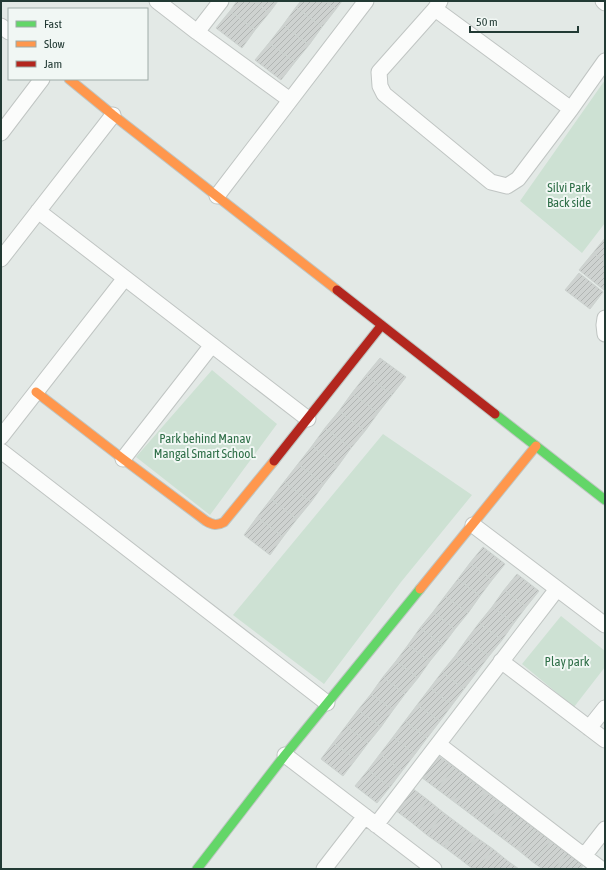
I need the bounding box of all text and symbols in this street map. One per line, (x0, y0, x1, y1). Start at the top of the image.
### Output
legend (8, 8, 148, 80)
scale bar (470, 8, 578, 34)
text: 50 m (476, 15, 498, 29)
text: Fast (44, 17, 62, 31)
text: Slow (44, 37, 65, 51)
text: Jam (44, 57, 62, 71)
park label: Silvi Park Back side (547, 180, 591, 210)
park label: Park behind Manav Mangal Smart School. (154, 431, 256, 461)
park label: Play park (545, 654, 590, 669)

